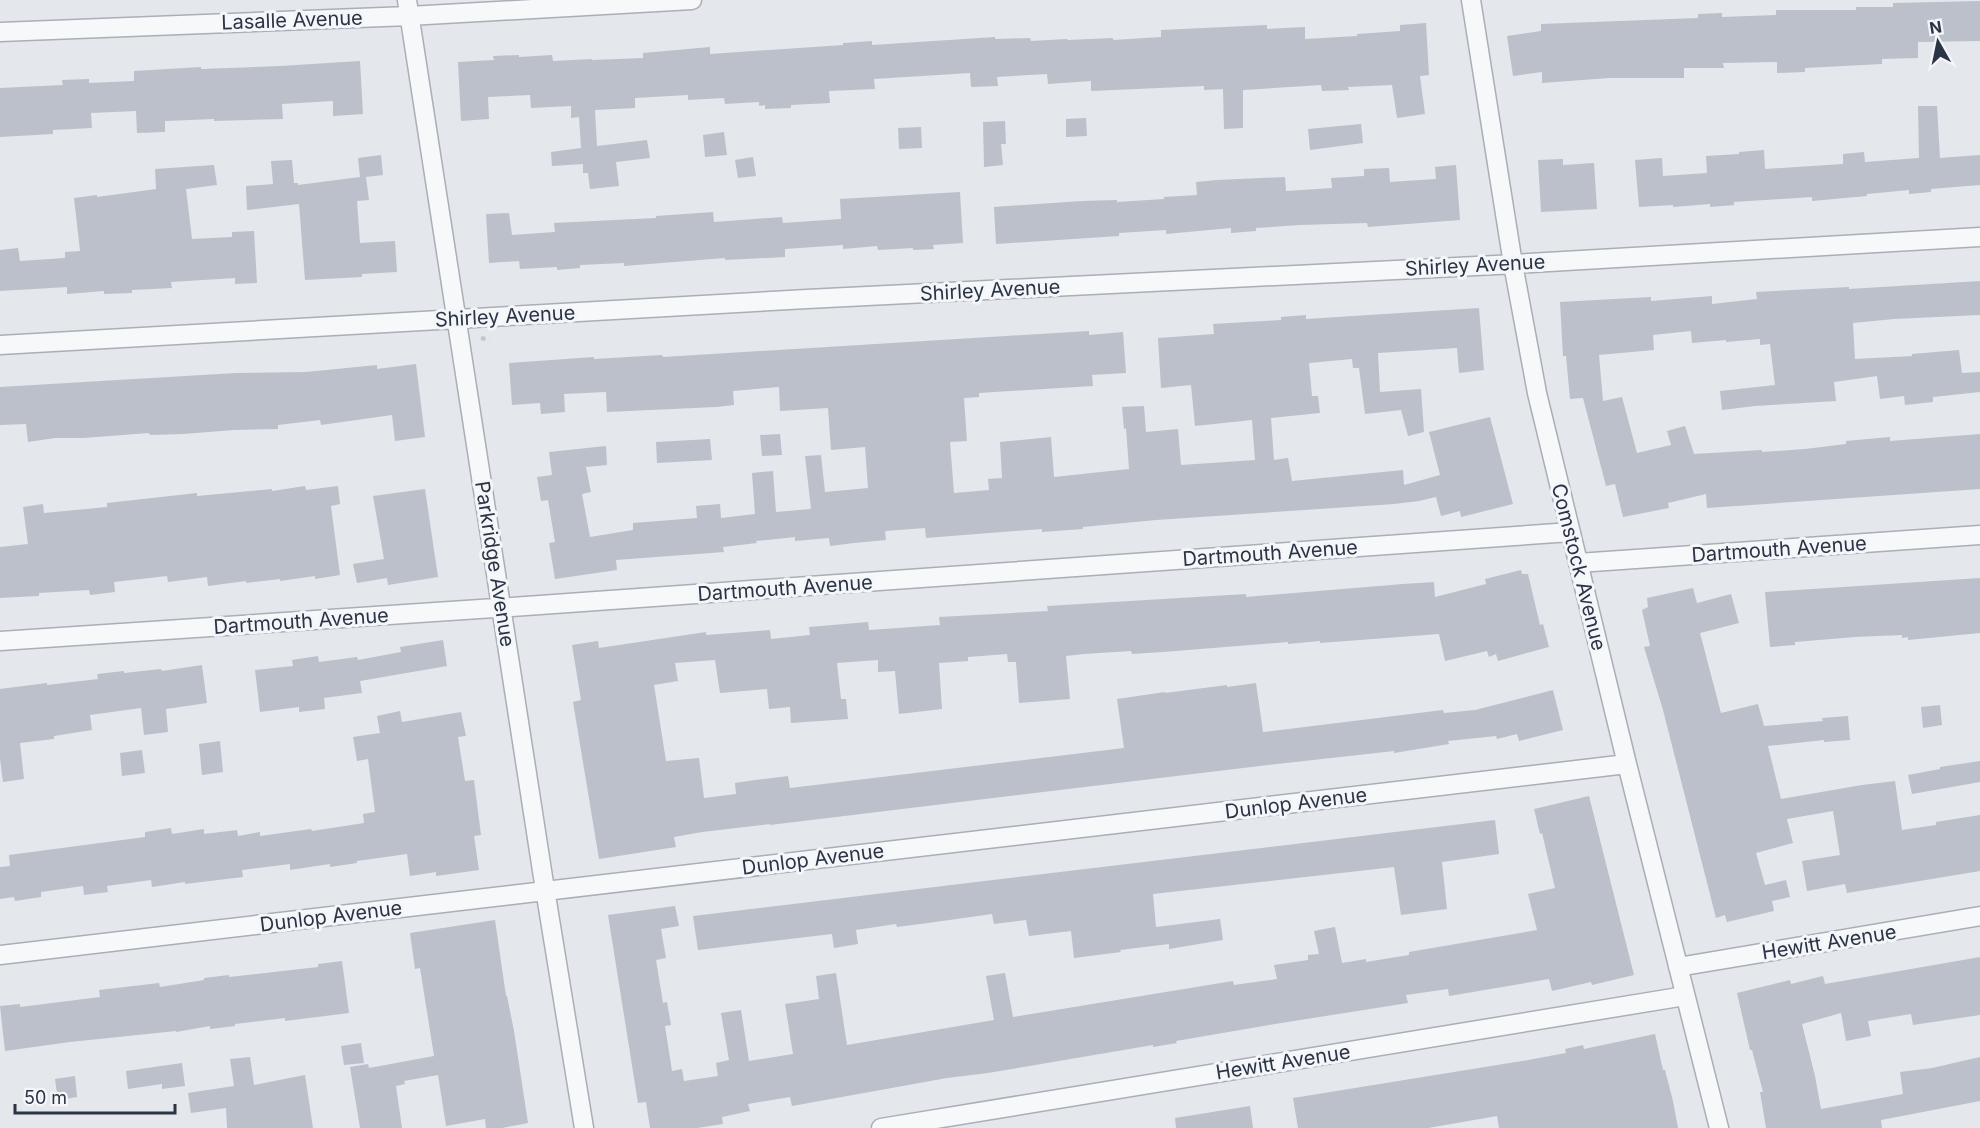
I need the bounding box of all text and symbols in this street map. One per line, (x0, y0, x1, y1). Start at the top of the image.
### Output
street label: Lasalle Avenue (221, 6, 363, 34)
north arrow (1908, 12, 1968, 72)
text: N (1928, 16, 1943, 38)
street label: Shirley Avenue (1404, 249, 1546, 281)
street label: Shirley Avenue (919, 274, 1061, 306)
street label: Shirley Avenue (434, 300, 576, 332)
street label: Parkridge Avenue (470, 479, 520, 649)
street label: Comstock Avenue (1547, 481, 1611, 653)
street label: Dartmouth Avenue (1691, 531, 1867, 567)
street label: Dartmouth Avenue (1182, 535, 1358, 571)
street label: Dartmouth Avenue (697, 570, 873, 606)
street label: Dartmouth Avenue (213, 603, 389, 639)
street label: Dunlop Avenue (1224, 782, 1368, 824)
street label: Dunlop Avenue (741, 838, 885, 880)
street label: Dunlop Avenue (259, 895, 403, 937)
street label: Hewitt Avenue (1760, 920, 1898, 964)
street label: Hewitt Avenue (1214, 1040, 1352, 1084)
scale bar (15, 1077, 176, 1115)
text: 50 m (24, 1087, 67, 1108)

